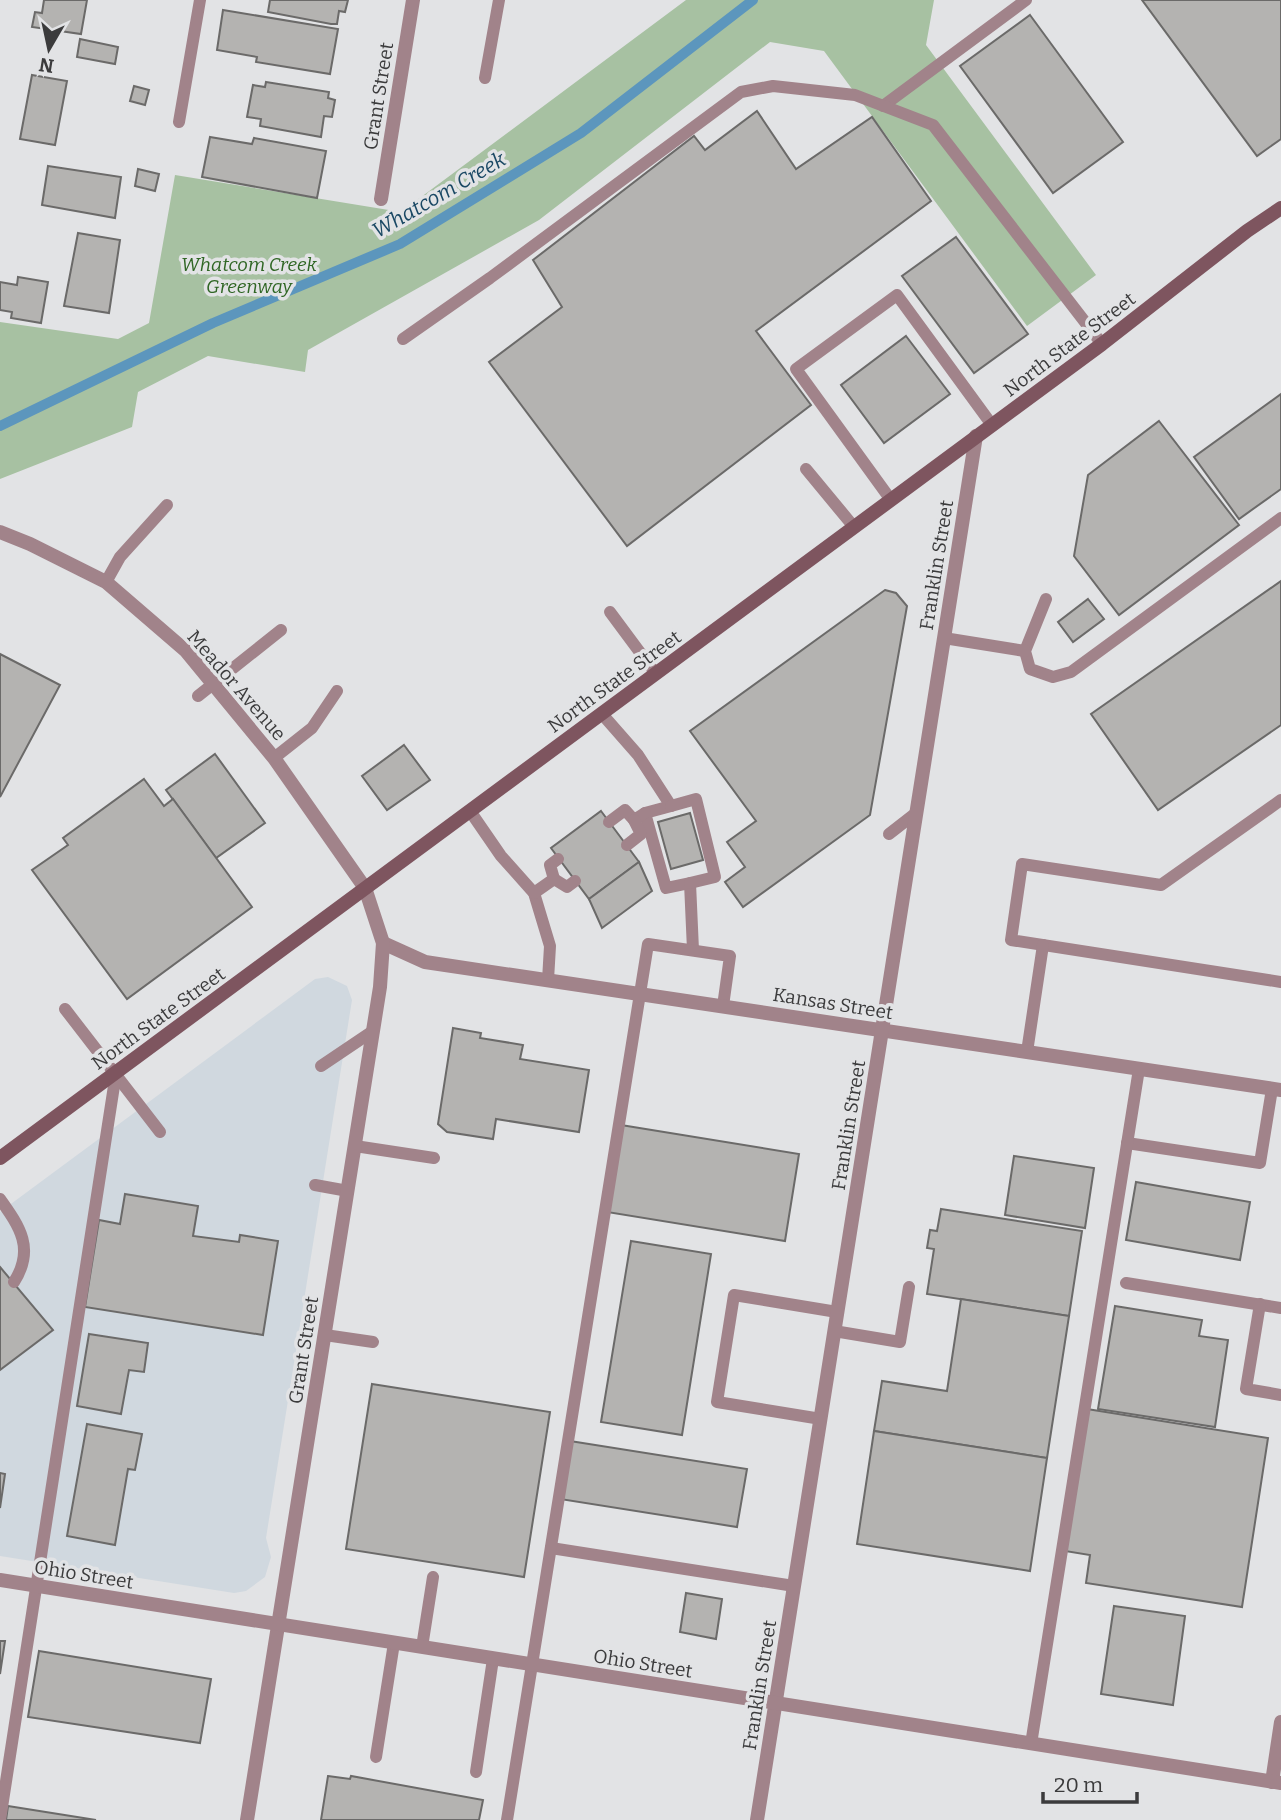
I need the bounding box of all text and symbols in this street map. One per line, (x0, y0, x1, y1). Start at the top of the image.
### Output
north arrow (14, 14, 84, 84)
street label: Grant Street (359, 41, 398, 151)
text: N (37, 53, 55, 78)
water label: Whatcom Creek (368, 146, 511, 244)
park label: Whatcom Creek Greenway (181, 253, 318, 298)
street label: North State Street (999, 287, 1140, 401)
street label: Franklin Street (915, 498, 958, 632)
street label: Meador Avenue (182, 625, 291, 745)
street label: North State Street (543, 625, 685, 737)
street label: North State Street (87, 962, 229, 1074)
street label: Kansas Street (771, 983, 895, 1024)
street label: Franklin Street (827, 1058, 870, 1192)
street label: Grant Street (284, 1295, 323, 1405)
street label: Ohio Street (33, 1555, 135, 1594)
street label: Franklin Street (738, 1618, 781, 1752)
street label: Ohio Street (592, 1644, 694, 1683)
scale bar (1043, 1760, 1138, 1804)
text: 20 m (1054, 1772, 1103, 1798)

